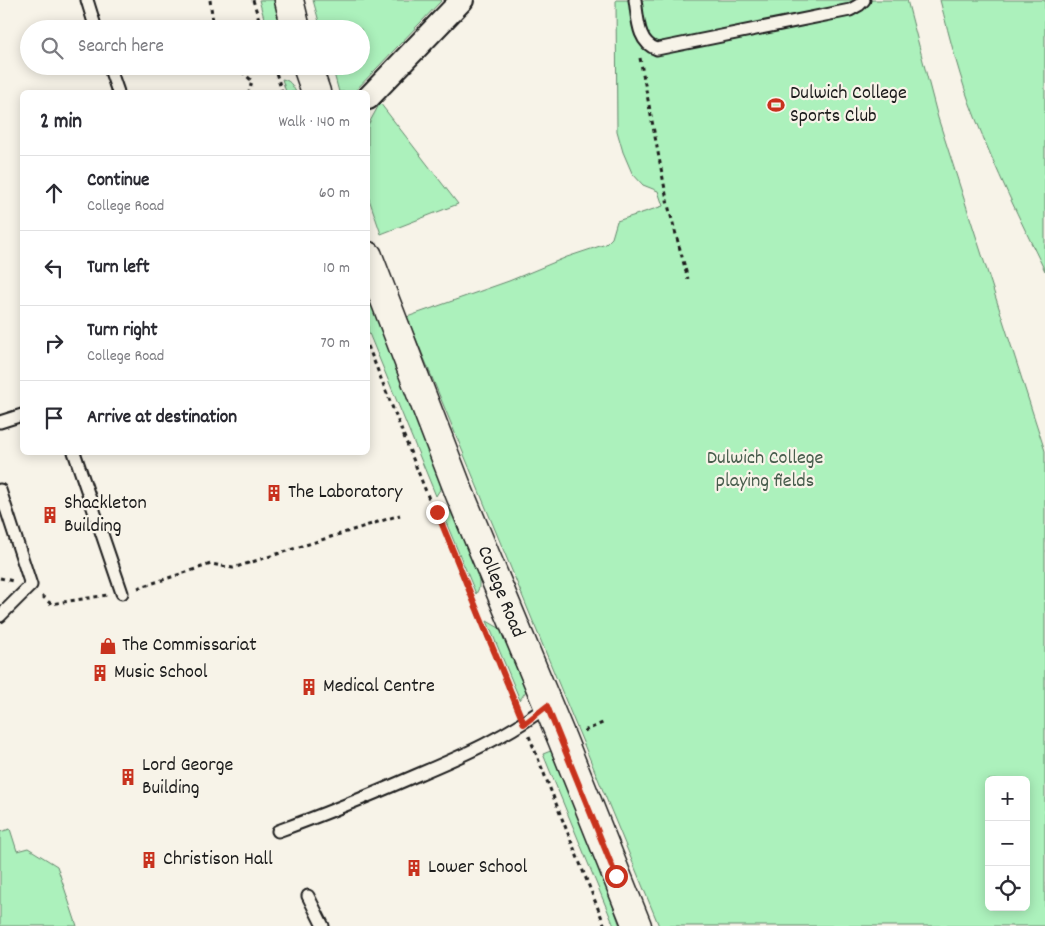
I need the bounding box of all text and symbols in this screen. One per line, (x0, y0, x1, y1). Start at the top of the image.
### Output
search box (20, 20, 370, 75)
icon: search (38, 34, 66, 62)
text: Search here (78, 34, 164, 61)
place label: Dulwich College Sports Club (790, 80, 907, 131)
sports icon: Dulwich College Sports Club (766, 95, 786, 115)
text: 2 min (40, 108, 82, 138)
text: Walk · 140 m (278, 111, 350, 134)
text: Continue (87, 168, 149, 195)
icon: ahead (40, 179, 68, 207)
text: 60 m (319, 182, 350, 205)
text: College Road (87, 195, 164, 218)
icon: left (40, 254, 68, 282)
text: Turn left (87, 255, 150, 282)
text: 10 m (323, 257, 350, 280)
text: Turn right (87, 318, 158, 345)
icon: right (40, 329, 68, 357)
text: 70 m (320, 332, 350, 355)
text: College Road (87, 345, 164, 368)
icon: arrive (40, 404, 68, 432)
text: Arrive at destination (87, 405, 237, 432)
park label: Dulwich College playing fields (707, 445, 824, 496)
place label: The Laboratory (288, 479, 403, 507)
building icon: The Laboratory (264, 483, 284, 503)
place label: Shackleton Building (64, 490, 147, 541)
route end (426, 501, 449, 524)
building icon: Shackleton Building (40, 505, 60, 525)
street label: College Road (469, 542, 531, 642)
place label: The Commissariat (122, 632, 257, 660)
shop icon: The Commissariat (98, 636, 118, 656)
place label: Music School (114, 659, 208, 687)
building icon: Music School (90, 663, 110, 683)
place label: Medical Centre (323, 673, 435, 701)
building icon: Medical Centre (299, 677, 319, 697)
place label: Lord George Building (142, 752, 233, 803)
building icon: Lord George Building (118, 767, 138, 787)
map controls (985, 776, 1030, 911)
button: + (985, 776, 1030, 821)
button: − (985, 821, 1030, 866)
place label: Christison Hall (163, 846, 273, 874)
building icon: Christison Hall (139, 850, 159, 870)
place label: Lower School (428, 854, 528, 882)
building icon: Lower School (404, 858, 424, 878)
route start (605, 865, 628, 888)
button: locate (985, 866, 1030, 911)

